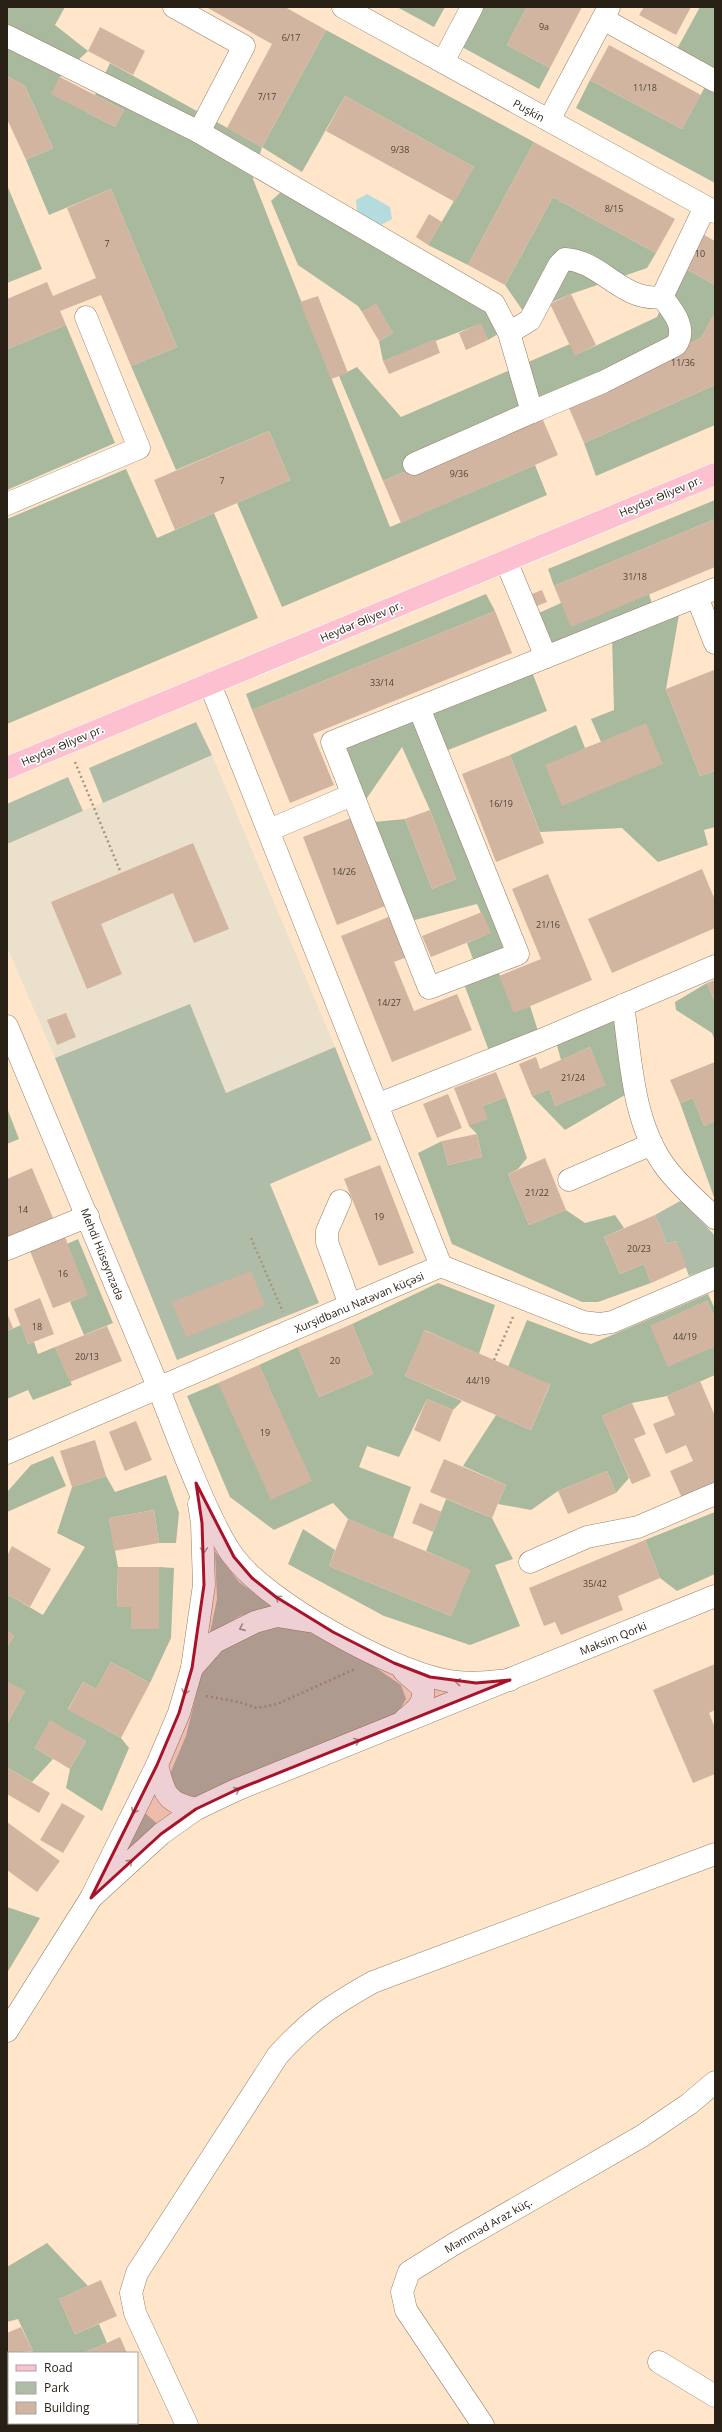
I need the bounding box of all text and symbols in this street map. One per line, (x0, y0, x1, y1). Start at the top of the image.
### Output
house number: 9a (539, 20, 549, 33)
house number: 6/17 (282, 31, 300, 44)
house number: 11/18 (633, 81, 657, 94)
house number: 7/17 (258, 90, 276, 103)
street label: Puşkin (511, 95, 547, 125)
house number: 9/38 (391, 143, 409, 156)
house number: 8/15 (605, 202, 623, 215)
house number: 7 (104, 237, 110, 250)
house number: 10 (695, 247, 705, 260)
house number: 11/36 (671, 356, 695, 369)
house number: 9/36 (450, 467, 468, 480)
street label: Heydər Əliyev pr. (617, 472, 704, 520)
house number: 7 (219, 474, 225, 487)
house number: 31/18 (623, 570, 647, 583)
street label: Heydər Əliyev pr. (318, 597, 405, 645)
house number: 33/14 (370, 676, 394, 689)
street label: Heydər Əliyev pr. (19, 721, 106, 769)
house number: 16/19 (489, 797, 513, 810)
house number: 14/26 (332, 865, 356, 878)
house number: 21/16 (536, 918, 560, 931)
house number: 14/27 (377, 996, 401, 1009)
house number: 21/24 (561, 1071, 585, 1084)
house number: 21/22 (525, 1186, 549, 1199)
house number: 14 (18, 1203, 28, 1216)
street label: Mehdi Hüseynzadə (78, 1206, 128, 1302)
house number: 19 (374, 1210, 384, 1223)
house number: 20/23 (627, 1242, 651, 1255)
house number: 16 (58, 1267, 68, 1280)
street label: Xurşidbanu Natəvan küçəsi (292, 1268, 426, 1336)
house number: 18 (32, 1320, 42, 1333)
house number: 44/19 (673, 1330, 697, 1343)
house number: 20/13 (75, 1350, 99, 1363)
house number: 20 (330, 1354, 340, 1367)
house number: 44/19 (466, 1374, 490, 1387)
house number: 19 (260, 1426, 270, 1439)
one-way arrow (199, 1547, 208, 1553)
house number: 35/42 (583, 1577, 607, 1590)
one-way arrow (275, 1595, 282, 1603)
street label: Maksim Qorki (577, 1618, 649, 1658)
one-way arrow (239, 1623, 247, 1631)
one-way arrow (454, 1678, 461, 1687)
one-way arrow (181, 1688, 190, 1695)
one-way arrow (354, 1738, 361, 1746)
one-way arrow (233, 1786, 240, 1794)
one-way arrow (131, 1807, 139, 1814)
one-way arrow (125, 1859, 133, 1867)
street label: Məmməd Araz küç. (442, 2194, 534, 2256)
legend (8, 2352, 138, 2424)
text: Road (44, 2359, 73, 2376)
text: Park (44, 2379, 70, 2396)
text: Building (44, 2399, 90, 2416)

